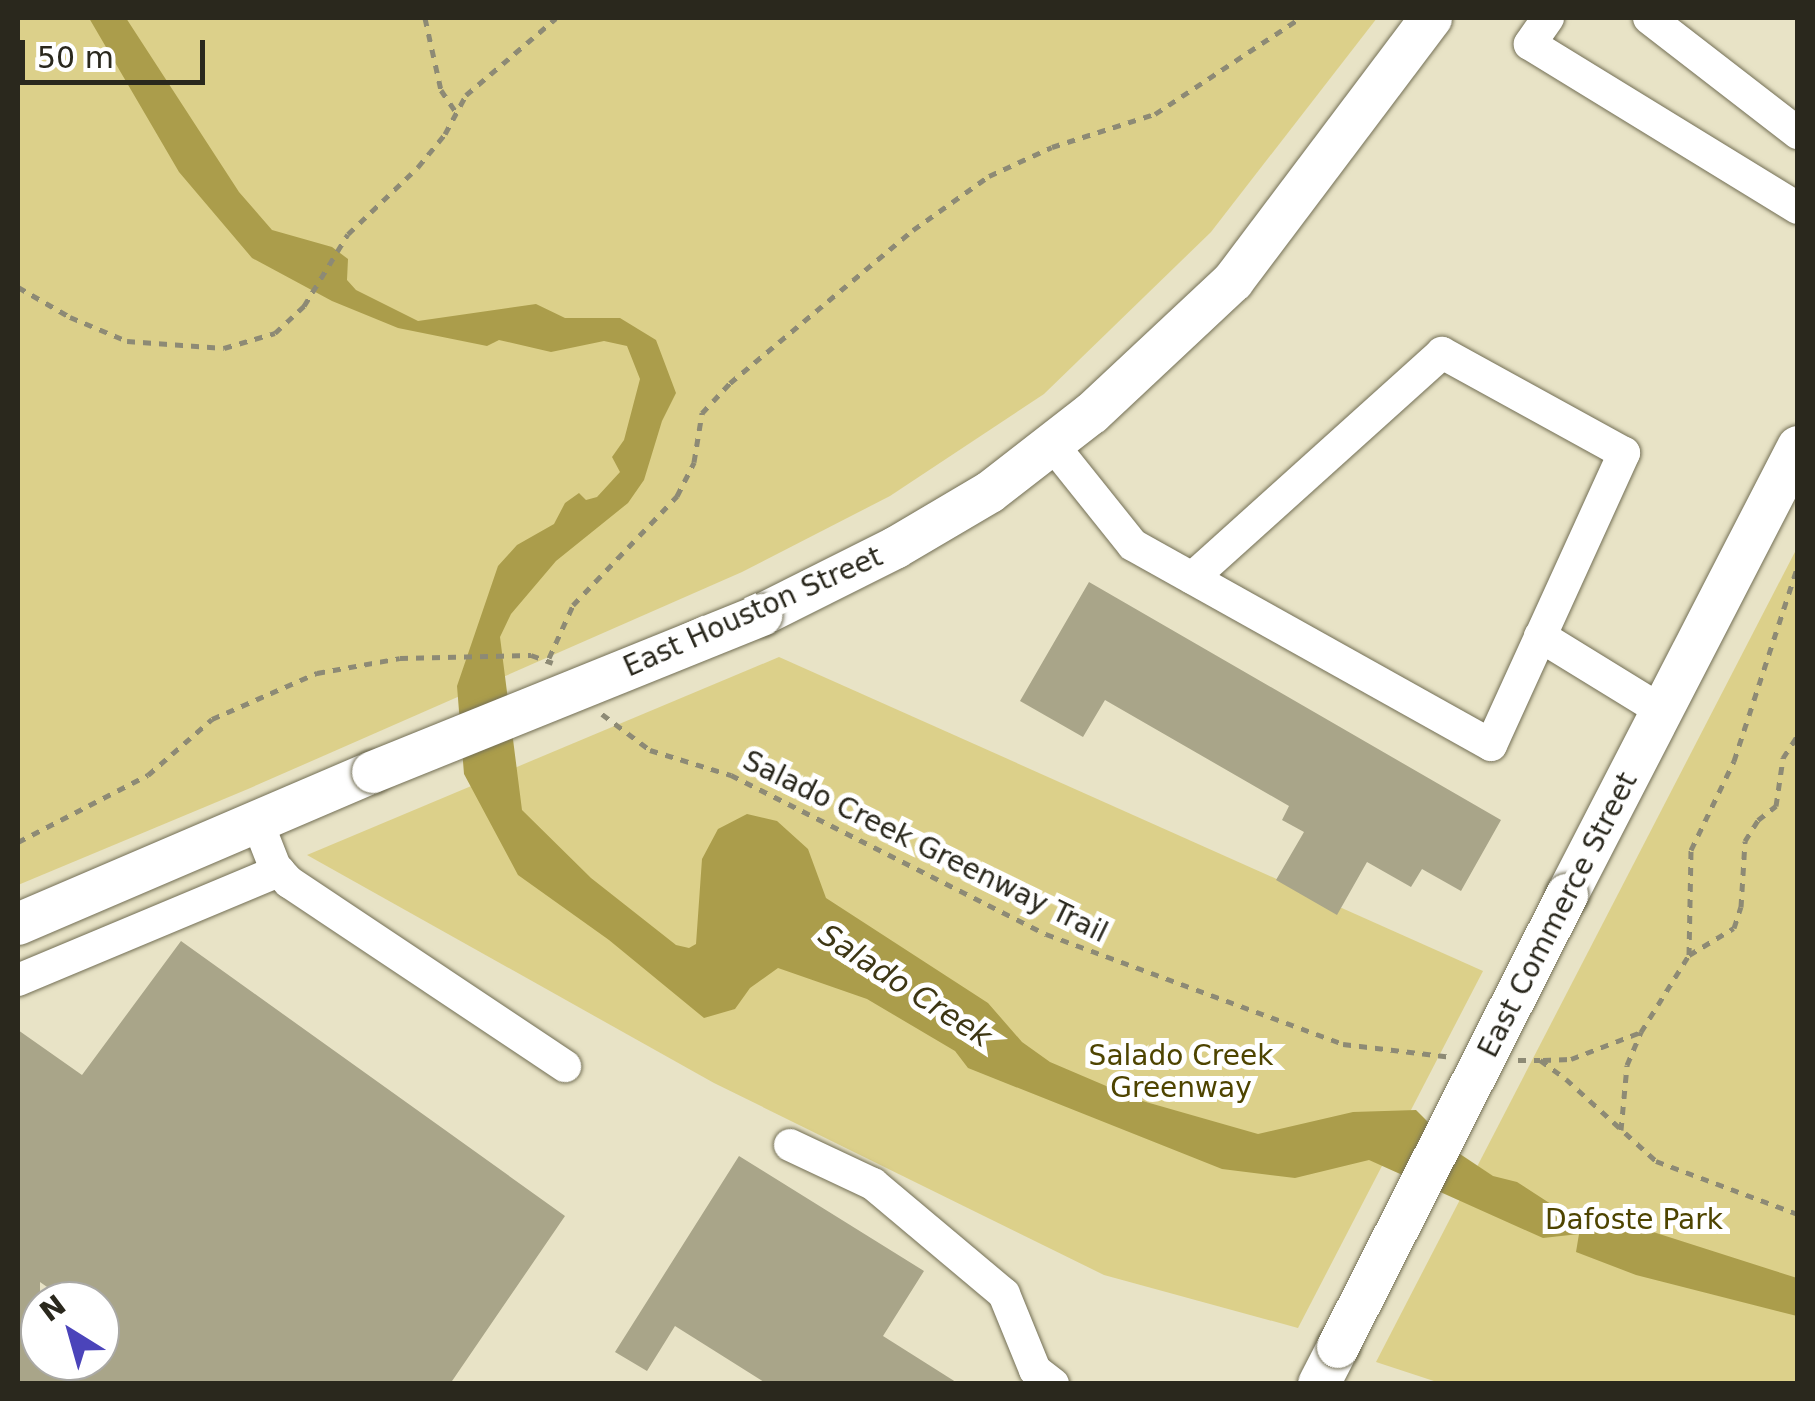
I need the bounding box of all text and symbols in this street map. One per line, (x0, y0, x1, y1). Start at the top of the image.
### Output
scale bar (25, 20, 210, 82)
text: 50 m (37, 40, 114, 75)
street label: East Houston Street (618, 540, 888, 684)
street label: Salado Creek Greenway Trail (737, 744, 1113, 950)
street label: East Commerce Street (1471, 767, 1645, 1063)
water label: Salado Creek (812, 917, 998, 1055)
park label: Salado Creek Greenway (1089, 1039, 1273, 1105)
park label: Dafoste Park (1545, 1203, 1723, 1237)
north arrow (20, 1281, 120, 1381)
text: N (34, 1288, 72, 1328)

